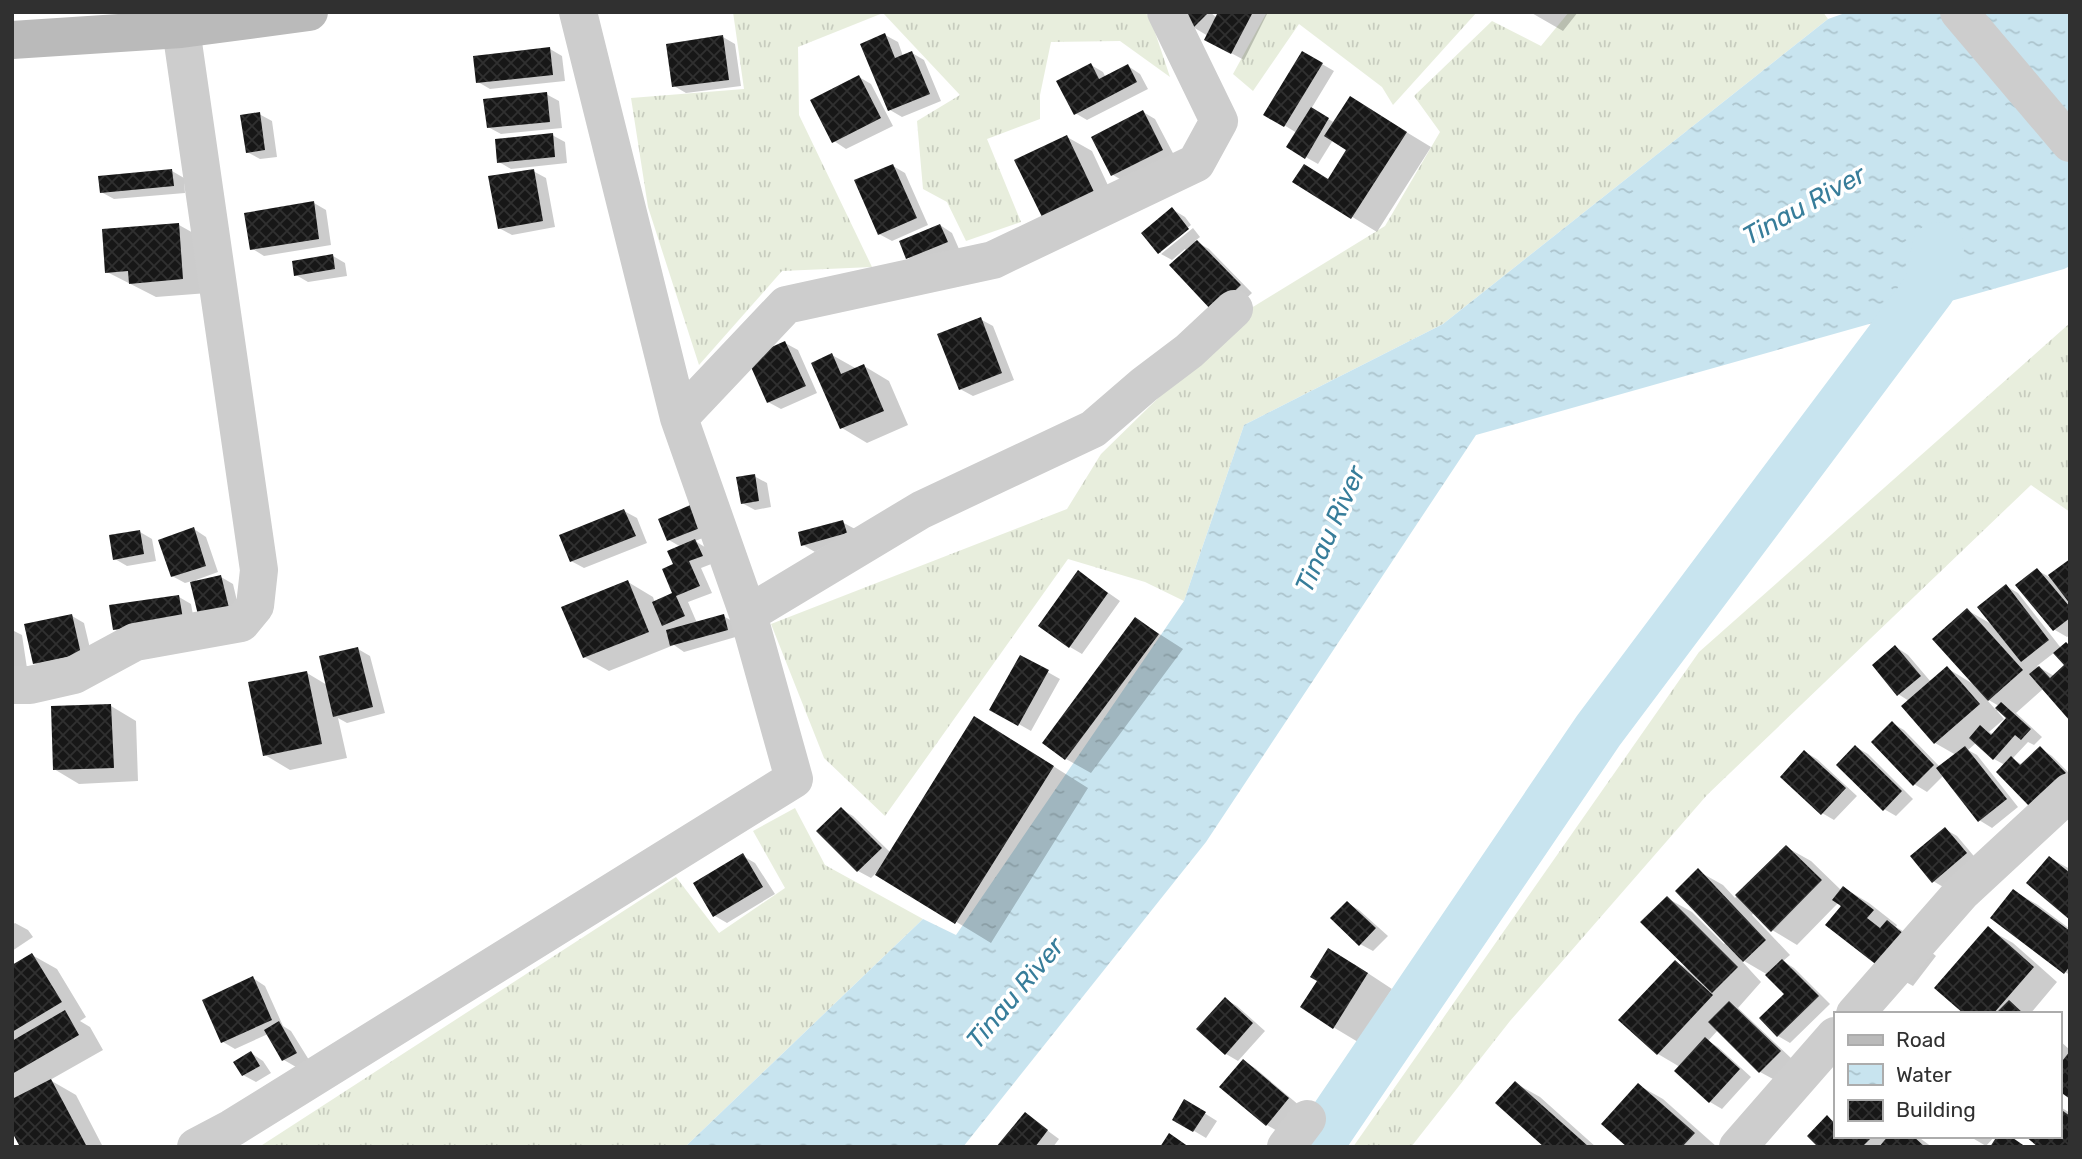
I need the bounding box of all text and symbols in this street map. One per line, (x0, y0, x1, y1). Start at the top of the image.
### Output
water label: Tinau River (1737, 158, 1872, 252)
water label: Tinau River (1289, 460, 1373, 597)
water label: Tinau River (960, 931, 1072, 1055)
legend (1834, 1012, 2061, 1138)
text: Road (1896, 1027, 1946, 1052)
text: Water (1896, 1062, 1952, 1087)
text: Building (1896, 1097, 1976, 1122)

